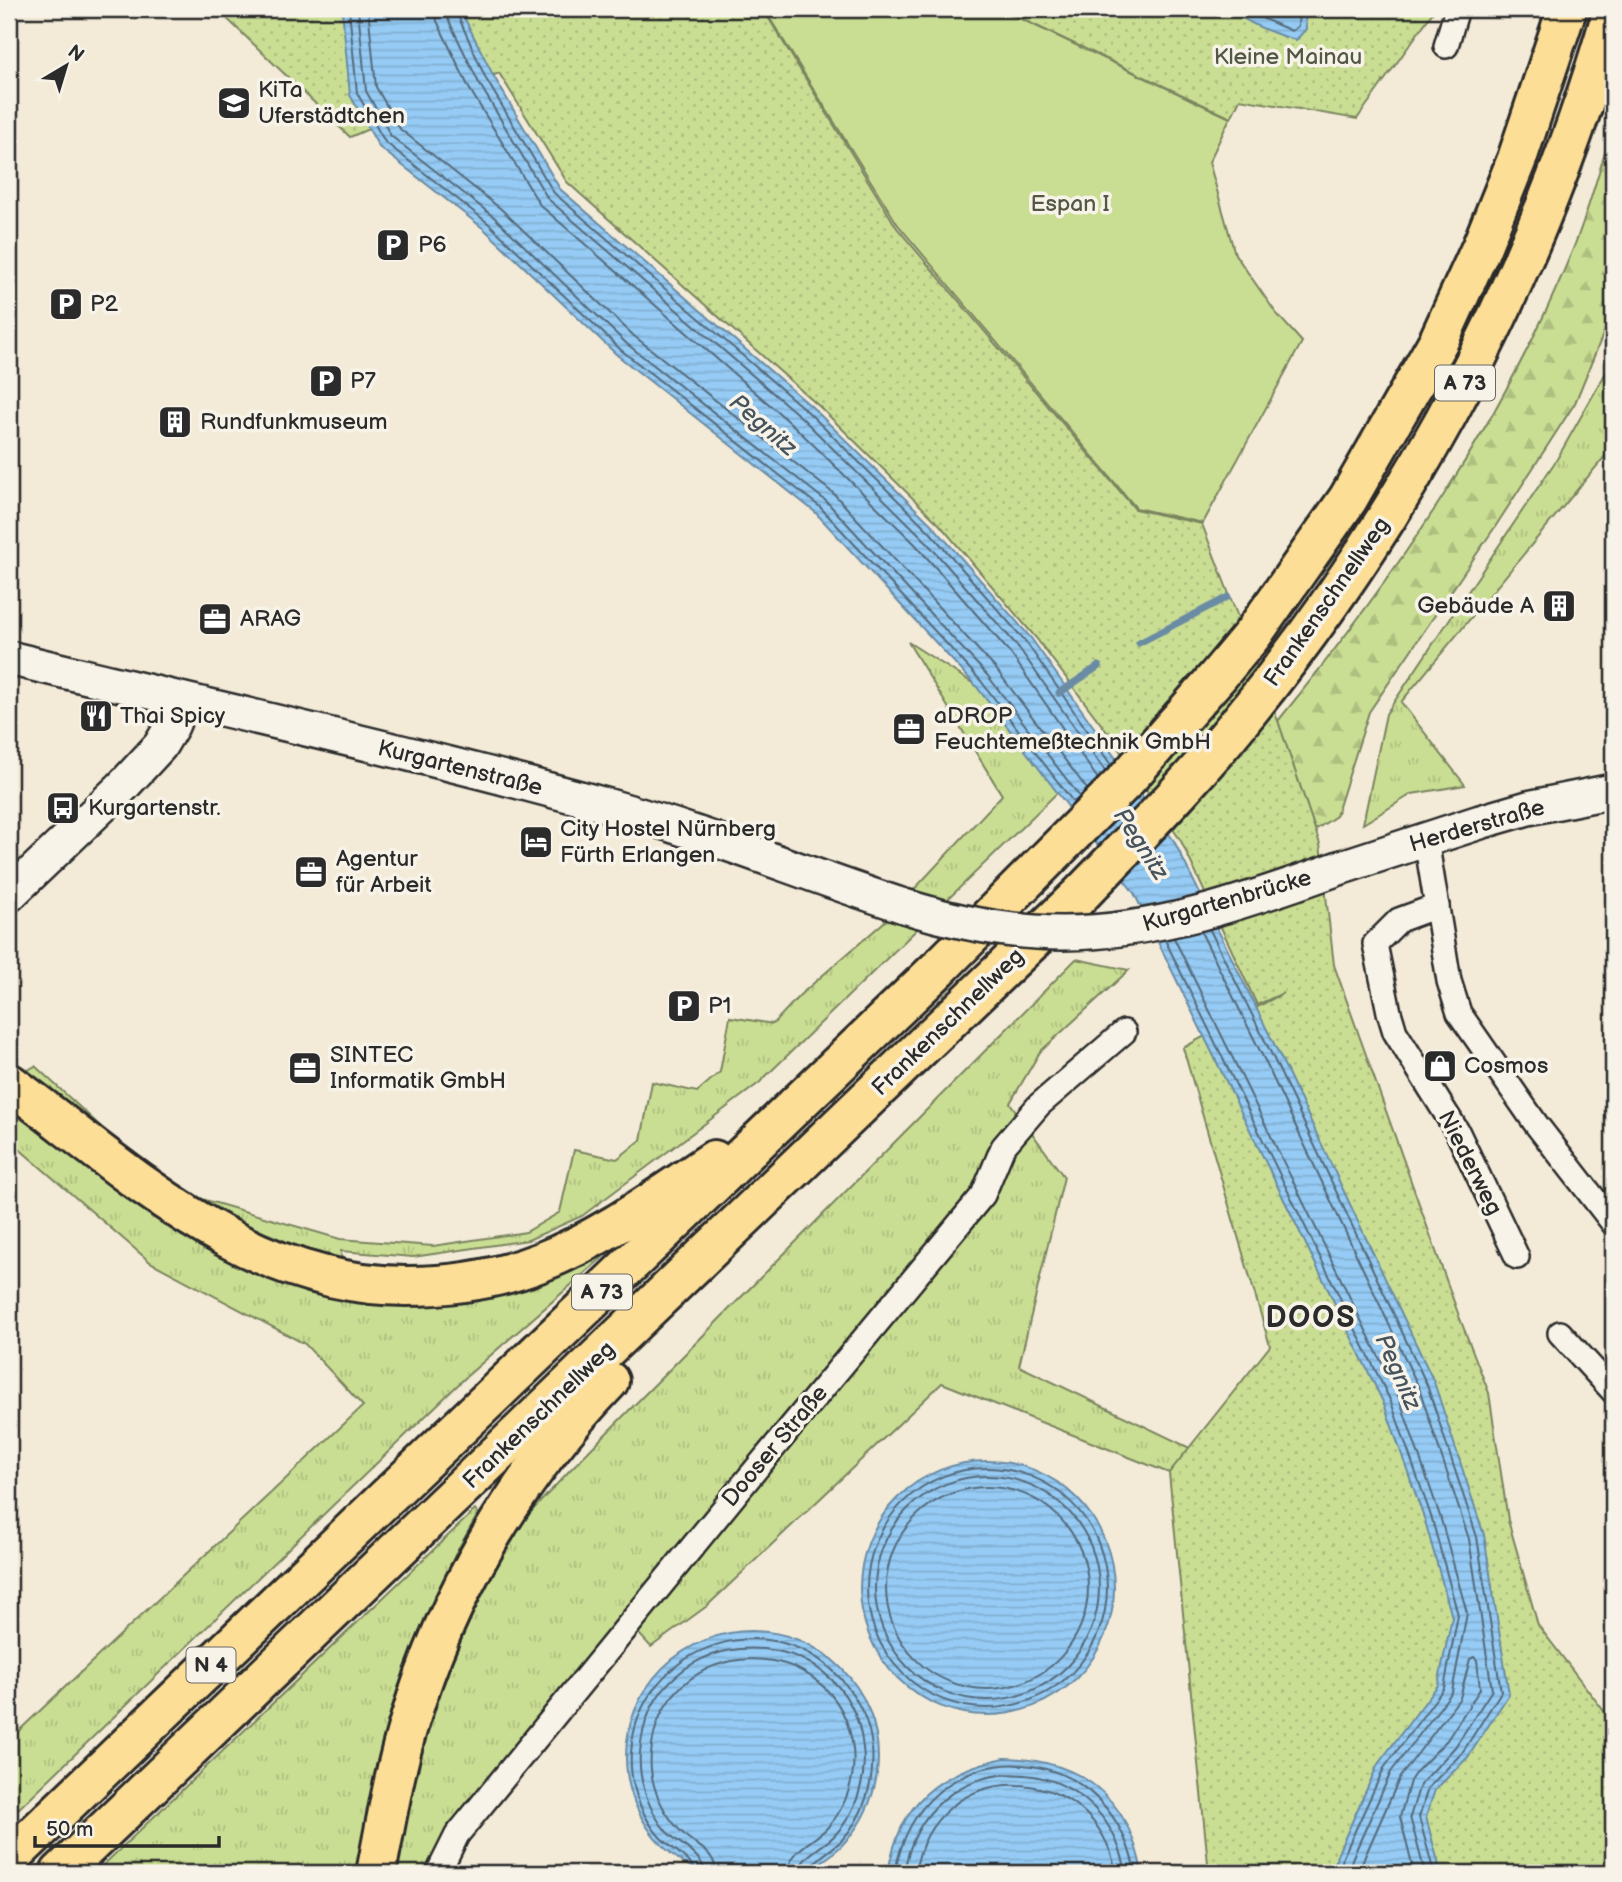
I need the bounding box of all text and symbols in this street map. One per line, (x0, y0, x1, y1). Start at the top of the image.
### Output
north arrow (32, 32, 102, 102)
text: N (63, 40, 88, 67)
park label: Kleine Mainau (1214, 43, 1362, 71)
place label: KiTa Uferstädtchen (258, 76, 405, 130)
school or university icon: KiTa Uferstädtchen (215, 84, 253, 122)
park label: Espan I (1030, 190, 1110, 218)
parking icon: P6 (374, 226, 412, 264)
place label: P6 (418, 231, 447, 259)
parking icon: P2 (47, 285, 85, 323)
place label: P2 (90, 290, 118, 318)
parking icon: P7 (307, 362, 345, 400)
road number: A 73 (1435, 366, 1495, 400)
place label: P7 (350, 367, 376, 395)
water label: Pegnitz (723, 388, 803, 463)
building icon: Rundfunkmuseum (156, 403, 194, 441)
place label: Rundfunkmuseum (200, 408, 388, 436)
street label: Frankenschnellweg (1258, 512, 1396, 692)
building icon: Gebäude A (1540, 587, 1578, 625)
place label: Gebäude A (1417, 592, 1535, 620)
office icon: ARAG (196, 600, 234, 638)
place label: ARAG (240, 605, 301, 633)
restaurant icon: Thai Spicy (77, 697, 115, 735)
place label: Thai Spicy (120, 702, 226, 730)
place label: aDROP Feuchtemeßtechnik GmbH (934, 702, 1211, 756)
office icon: aDROP Feuchtemeßtechnik GmbH (890, 710, 928, 748)
street label: Kurgartenstraße (375, 734, 545, 802)
bus stop icon: Kurgartenstr. (44, 789, 82, 827)
street label: Herderstraße (1406, 793, 1548, 859)
place label: Kurgartenstr. (88, 794, 221, 822)
water label: Pegnitz (1107, 803, 1175, 886)
place label: City Hostel Nürnberg Fürth Erlangen (560, 815, 776, 869)
hotel icon: City Hostel Nürnberg Fürth Erlangen (517, 823, 555, 861)
place label: Agentur für Arbeit (336, 845, 432, 899)
office icon: Agentur für Arbeit (292, 853, 330, 891)
street label: Kurgartenbrücke (1139, 864, 1315, 938)
street label: Frankenschnellweg (866, 942, 1030, 1102)
parking icon: P1 (665, 987, 703, 1025)
place label: P1 (708, 992, 731, 1020)
place label: SINTEC Informatik GmbH (330, 1041, 506, 1095)
shop icon: Cosmos (1421, 1047, 1459, 1085)
office icon: SINTEC Informatik GmbH (286, 1049, 324, 1087)
place label: Cosmos (1464, 1052, 1548, 1080)
street label: Niederweg (1432, 1106, 1508, 1220)
road number: A 73 (572, 1274, 632, 1310)
district label: DOOS (1265, 1300, 1357, 1336)
water label: Pegnitz (1369, 1330, 1428, 1415)
street label: Frankenschnellweg (457, 1335, 621, 1495)
street label: Dooser Straße (716, 1380, 834, 1512)
road number: N 4 (186, 1648, 235, 1682)
scale bar (35, 1805, 219, 1849)
text: 50 m (46, 1817, 93, 1842)

